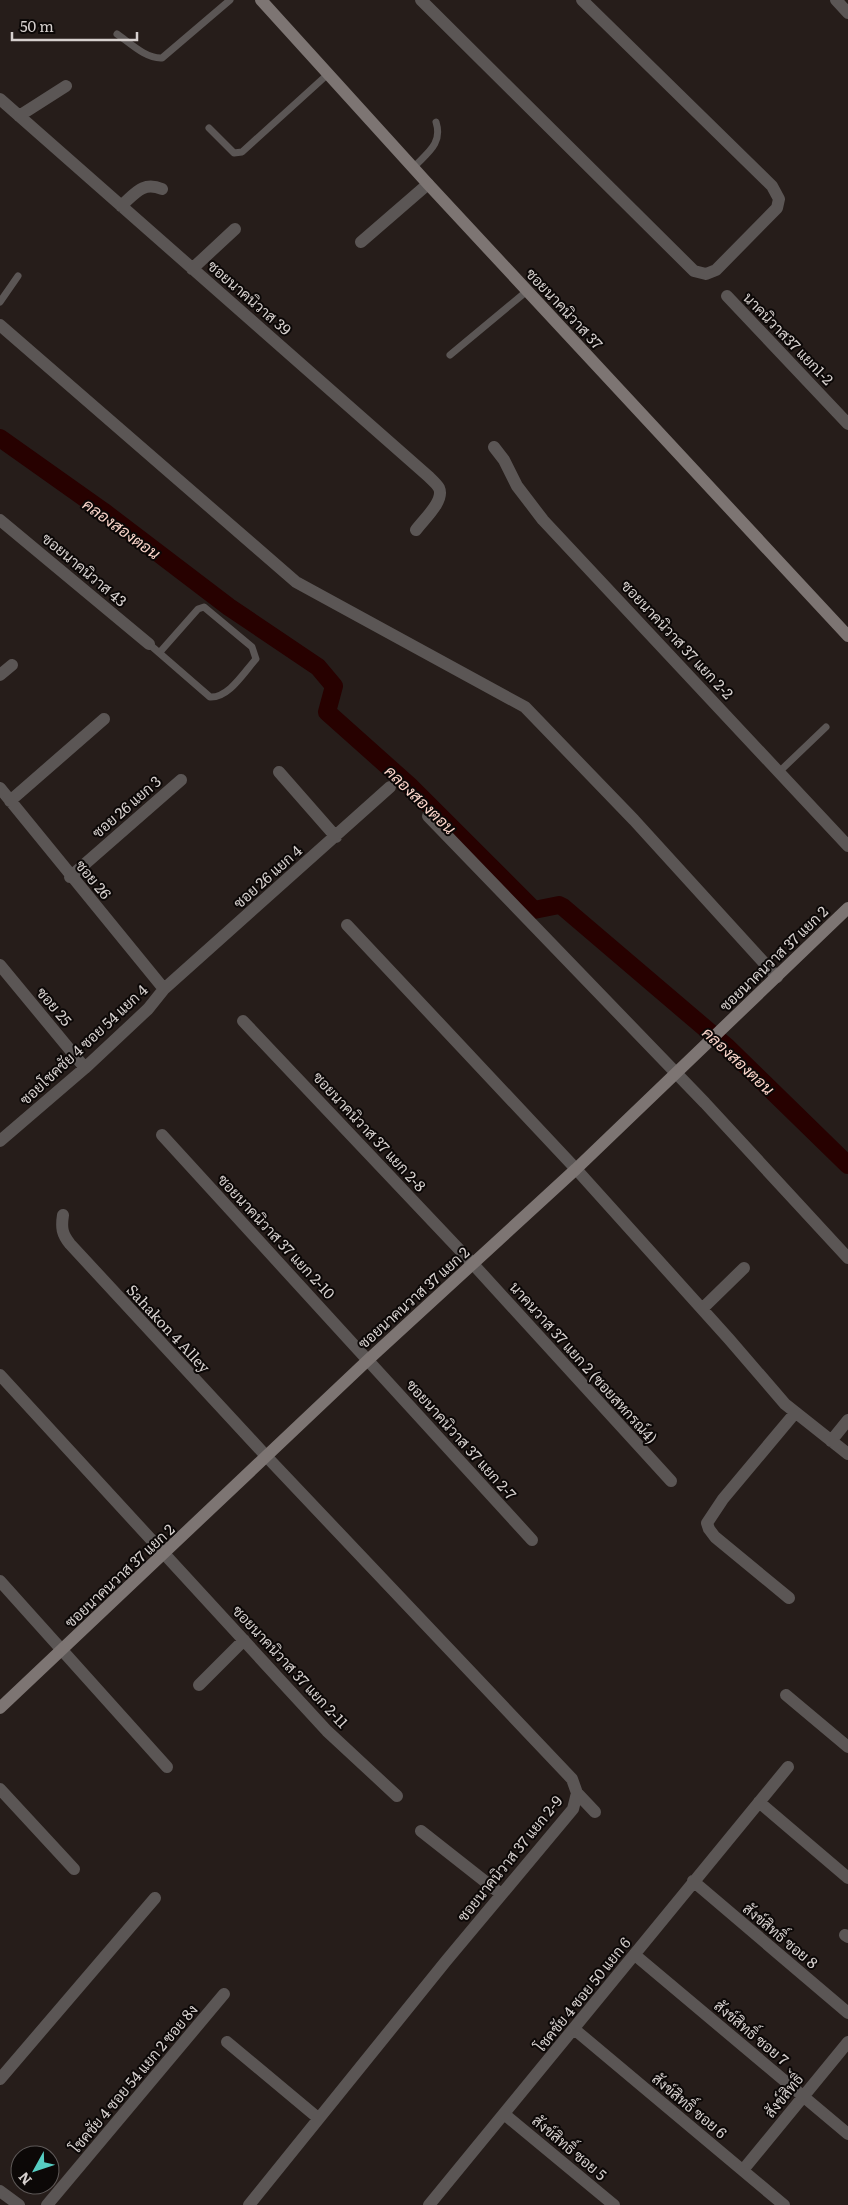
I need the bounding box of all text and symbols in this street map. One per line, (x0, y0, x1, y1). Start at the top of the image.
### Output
scale bar (12, 10, 138, 42)
text: 50 m (20, 14, 54, 37)
street label: ซอยนาคนิวาส 39 (203, 254, 297, 340)
street label: ซอยนาคนิวาส 37 (521, 262, 609, 354)
street label: นาคนิวาส37 แยก1-2 (738, 286, 840, 390)
water label: คลองสองตอน (78, 492, 166, 564)
street label: ซอยนาคนิวาส 43 (37, 526, 133, 612)
street label: ซอยนาคนิวาส 37 แยก 2-2 (616, 574, 740, 704)
water label: คลองสองตอน (380, 759, 462, 839)
street label: ซอย 26 แยก 3 (86, 769, 166, 843)
street label: ซอย 26 แยก 4 (228, 839, 306, 913)
street label: ซอย 26 (71, 854, 117, 904)
street label: ซอยนาคนวาส 37 แยก 2 (713, 900, 833, 1016)
street label: ซอยโชคชัย 4 ซอย 54 แยก 4 (14, 978, 152, 1110)
street label: ซอย 25 (32, 981, 78, 1031)
water label: คลองสองตอน (698, 1020, 780, 1100)
street label: ซอยนาคนิวาส 37 แยก 2-8 (308, 1066, 432, 1196)
street label: ซอยนาคนิวาส 37 แยก 2-10 (213, 1168, 341, 1304)
street label: ซอยนาคนวาส 37 แยก 2 (352, 1240, 474, 1354)
street label: นาคนวาส 37 แยก 2 (ซอยสหกรณ์4) (505, 1276, 663, 1448)
street label: Sahakon 4 Alley (122, 1279, 216, 1378)
street label: ซอยนาคนิวาส 37 แยก 2-7 (401, 1374, 523, 1505)
street label: ซอยนาคนวาส 37 แยก 2 (59, 1517, 180, 1632)
street label: ซอยนาคนิวาส 37 แยก 2-11 (228, 1599, 354, 1733)
street label: ซอยนาคนิวาส 37 แยก 2-9 (451, 1790, 567, 1926)
street label: สังข์สิทธิ์ ซอย 8 (738, 1895, 825, 1973)
street label: โชคชัย 4 ซอย 50 แยก 6 (528, 1932, 636, 2057)
street label: สังข์สิทธิ์ ซอย 7 (710, 1992, 796, 2070)
street label: โชคชัย 4 ซอย 54 แยก 2 ซอย 8ง (63, 1998, 202, 2158)
street label: สังข์สิทธิ์ ซอย 6 (647, 2065, 734, 2143)
street label: สังข์สิทธิ์ (756, 2066, 808, 2122)
street label: สังข์สิทธิ์ ซอย 5 (528, 2107, 614, 2185)
north arrow (10, 2145, 60, 2195)
text: N (13, 2168, 36, 2190)

